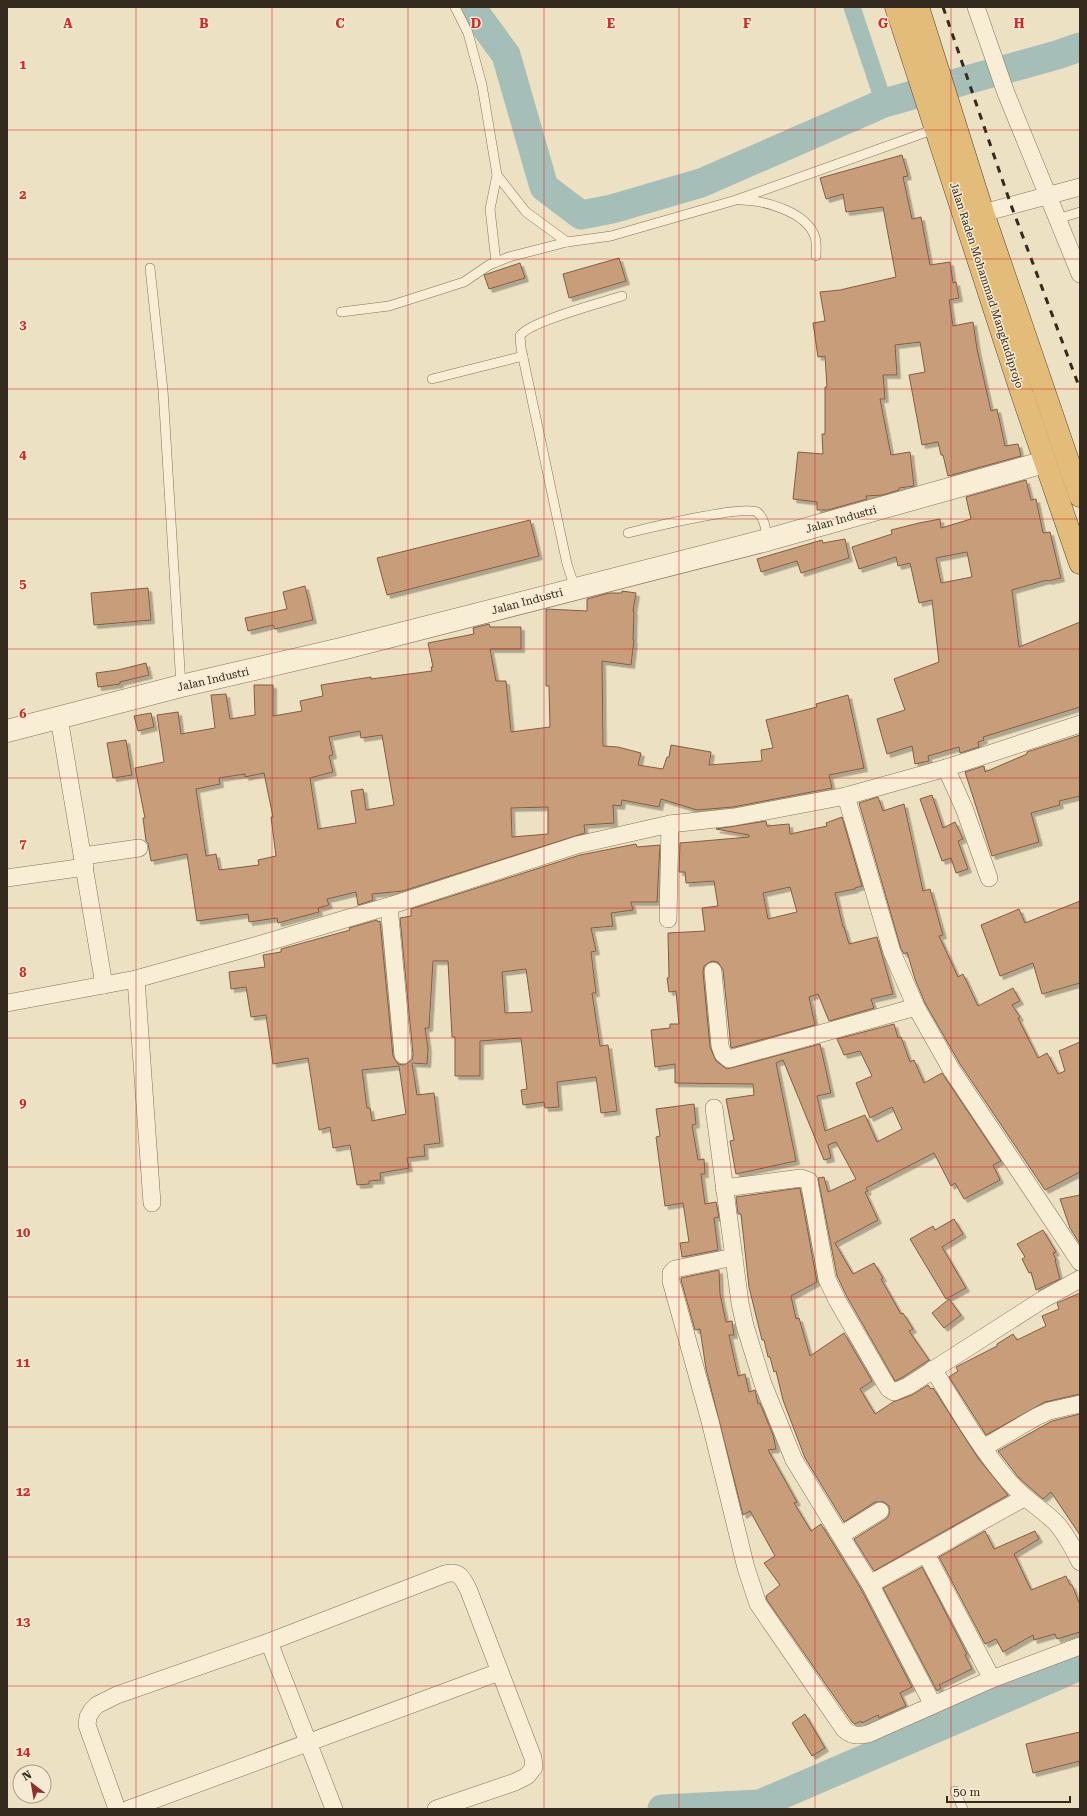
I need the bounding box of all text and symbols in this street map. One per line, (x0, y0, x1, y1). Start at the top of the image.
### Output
text: A (63, 16, 73, 31)
text: B (199, 16, 209, 31)
text: C (335, 16, 345, 31)
text: D (471, 16, 481, 31)
text: E (607, 16, 615, 31)
text: F (743, 16, 751, 31)
text: G (878, 16, 888, 31)
text: H (1014, 16, 1025, 31)
text: 1 (19, 57, 27, 72)
street label: Jalan Raden Mohammad Mangkudiprojo (947, 181, 1026, 390)
text: 2 (19, 187, 27, 202)
text: 3 (19, 317, 27, 332)
text: 4 (19, 447, 27, 462)
street label: Jalan Industri (804, 503, 879, 536)
text: 5 (19, 576, 27, 591)
street label: Jalan Industri (490, 586, 565, 617)
street label: Jalan Industri (176, 665, 251, 694)
text: 6 (19, 706, 27, 721)
text: 7 (19, 836, 27, 851)
text: 8 (19, 965, 27, 980)
text: 9 (19, 1095, 27, 1110)
text: 10 (16, 1225, 30, 1240)
text: 11 (16, 1355, 30, 1370)
text: 12 (16, 1484, 30, 1499)
text: 13 (16, 1614, 30, 1629)
text: 14 (16, 1744, 31, 1759)
north arrow (12, 1764, 52, 1804)
text: N (20, 1768, 35, 1784)
scale bar (947, 1778, 1070, 1804)
text: 50 m (953, 1785, 980, 1799)

